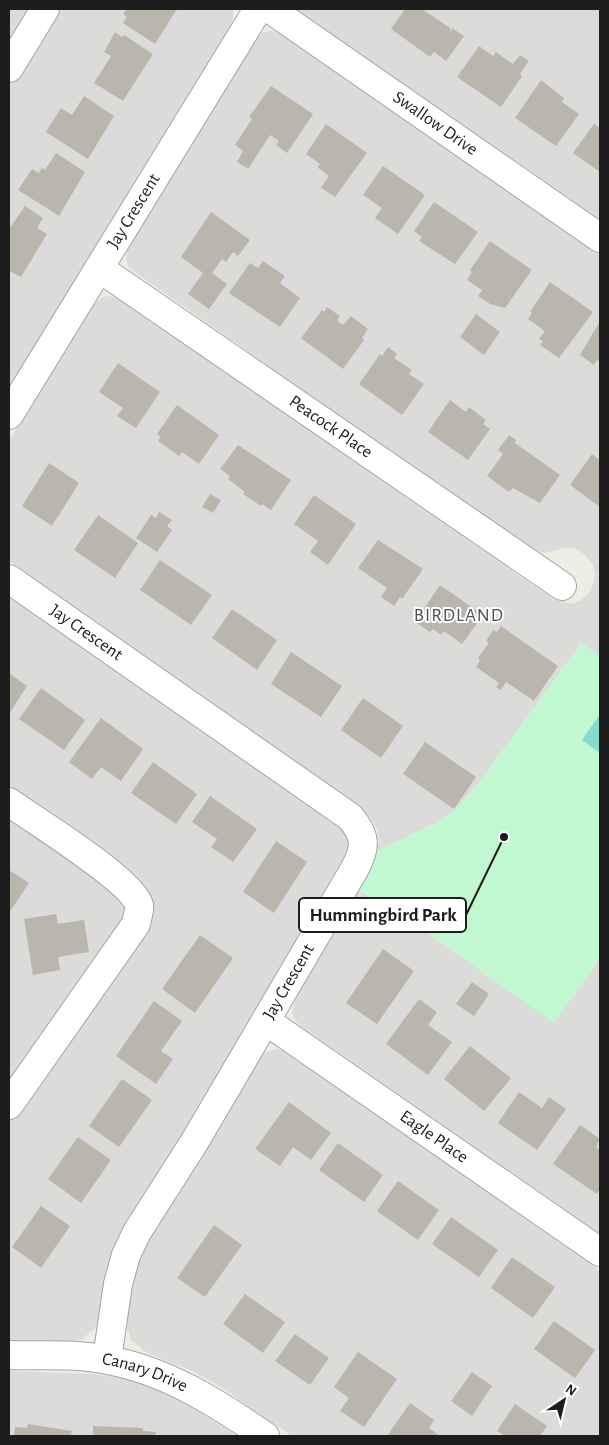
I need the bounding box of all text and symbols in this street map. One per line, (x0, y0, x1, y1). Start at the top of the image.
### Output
street label: Swallow Drive (390, 88, 481, 159)
street label: Jay Crescent (104, 171, 164, 252)
street label: Peacock Place (286, 392, 376, 462)
street label: Jay Crescent (46, 601, 126, 664)
district label: BIRDLAND (414, 606, 504, 625)
callout: Hummingbird Park (299, 898, 466, 932)
text: Hummingbird Park (309, 906, 457, 925)
street label: Jay Crescent (260, 941, 318, 1023)
street label: Eagle Place (396, 1107, 471, 1167)
street label: Canary Drive (100, 1350, 190, 1396)
north arrow (539, 1375, 589, 1425)
text: N (563, 1382, 579, 1399)

